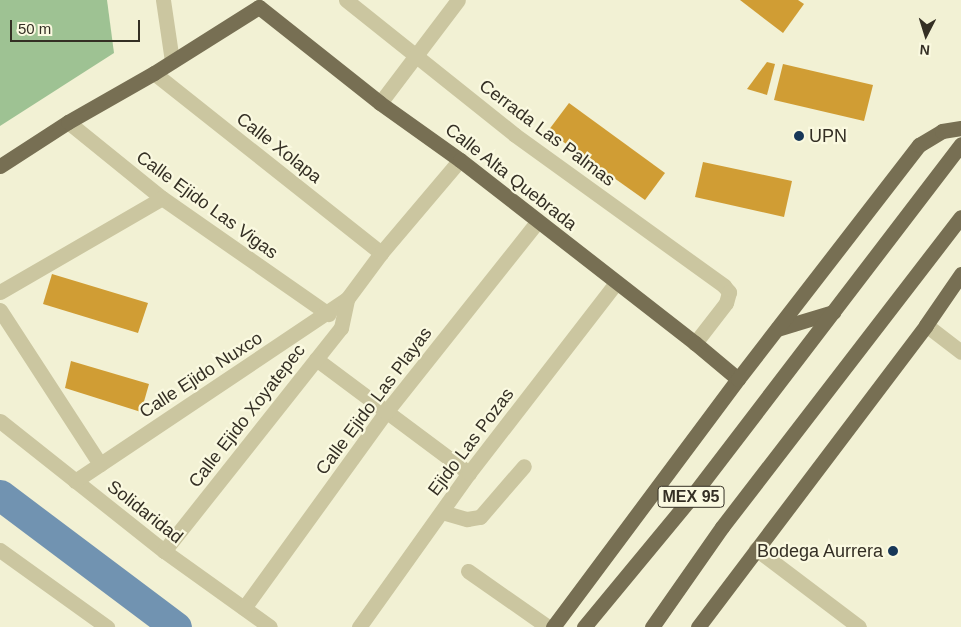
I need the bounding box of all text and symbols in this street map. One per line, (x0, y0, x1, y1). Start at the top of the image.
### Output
scale bar (12, 10, 142, 42)
north arrow (901, 10, 951, 60)
text: 50 m (18, 20, 51, 37)
text: N (919, 42, 930, 58)
street label: Cerrada Las Palmas (475, 75, 619, 191)
street label: Calle Xolapa (232, 108, 326, 188)
street label: Calle Alta Quebrada (440, 119, 582, 235)
place label: UPN (809, 125, 847, 147)
marker: UPN (793, 130, 805, 142)
street label: Calle Ejido Las Vigas (132, 146, 282, 264)
street label: Calle Ejido Las Playas (311, 323, 437, 479)
street label: Calle Ejido Nuxco (136, 327, 266, 423)
street label: Calle Ejido Xoyatepec (184, 340, 310, 492)
street label: Ejido Las Pozas (424, 384, 518, 500)
street label: Solidaridad (103, 476, 187, 548)
road number: MEX 95 (657, 484, 725, 511)
place label: Bodega Aurrera (756, 540, 883, 562)
marker: Bodega Aurrera (887, 545, 899, 557)

